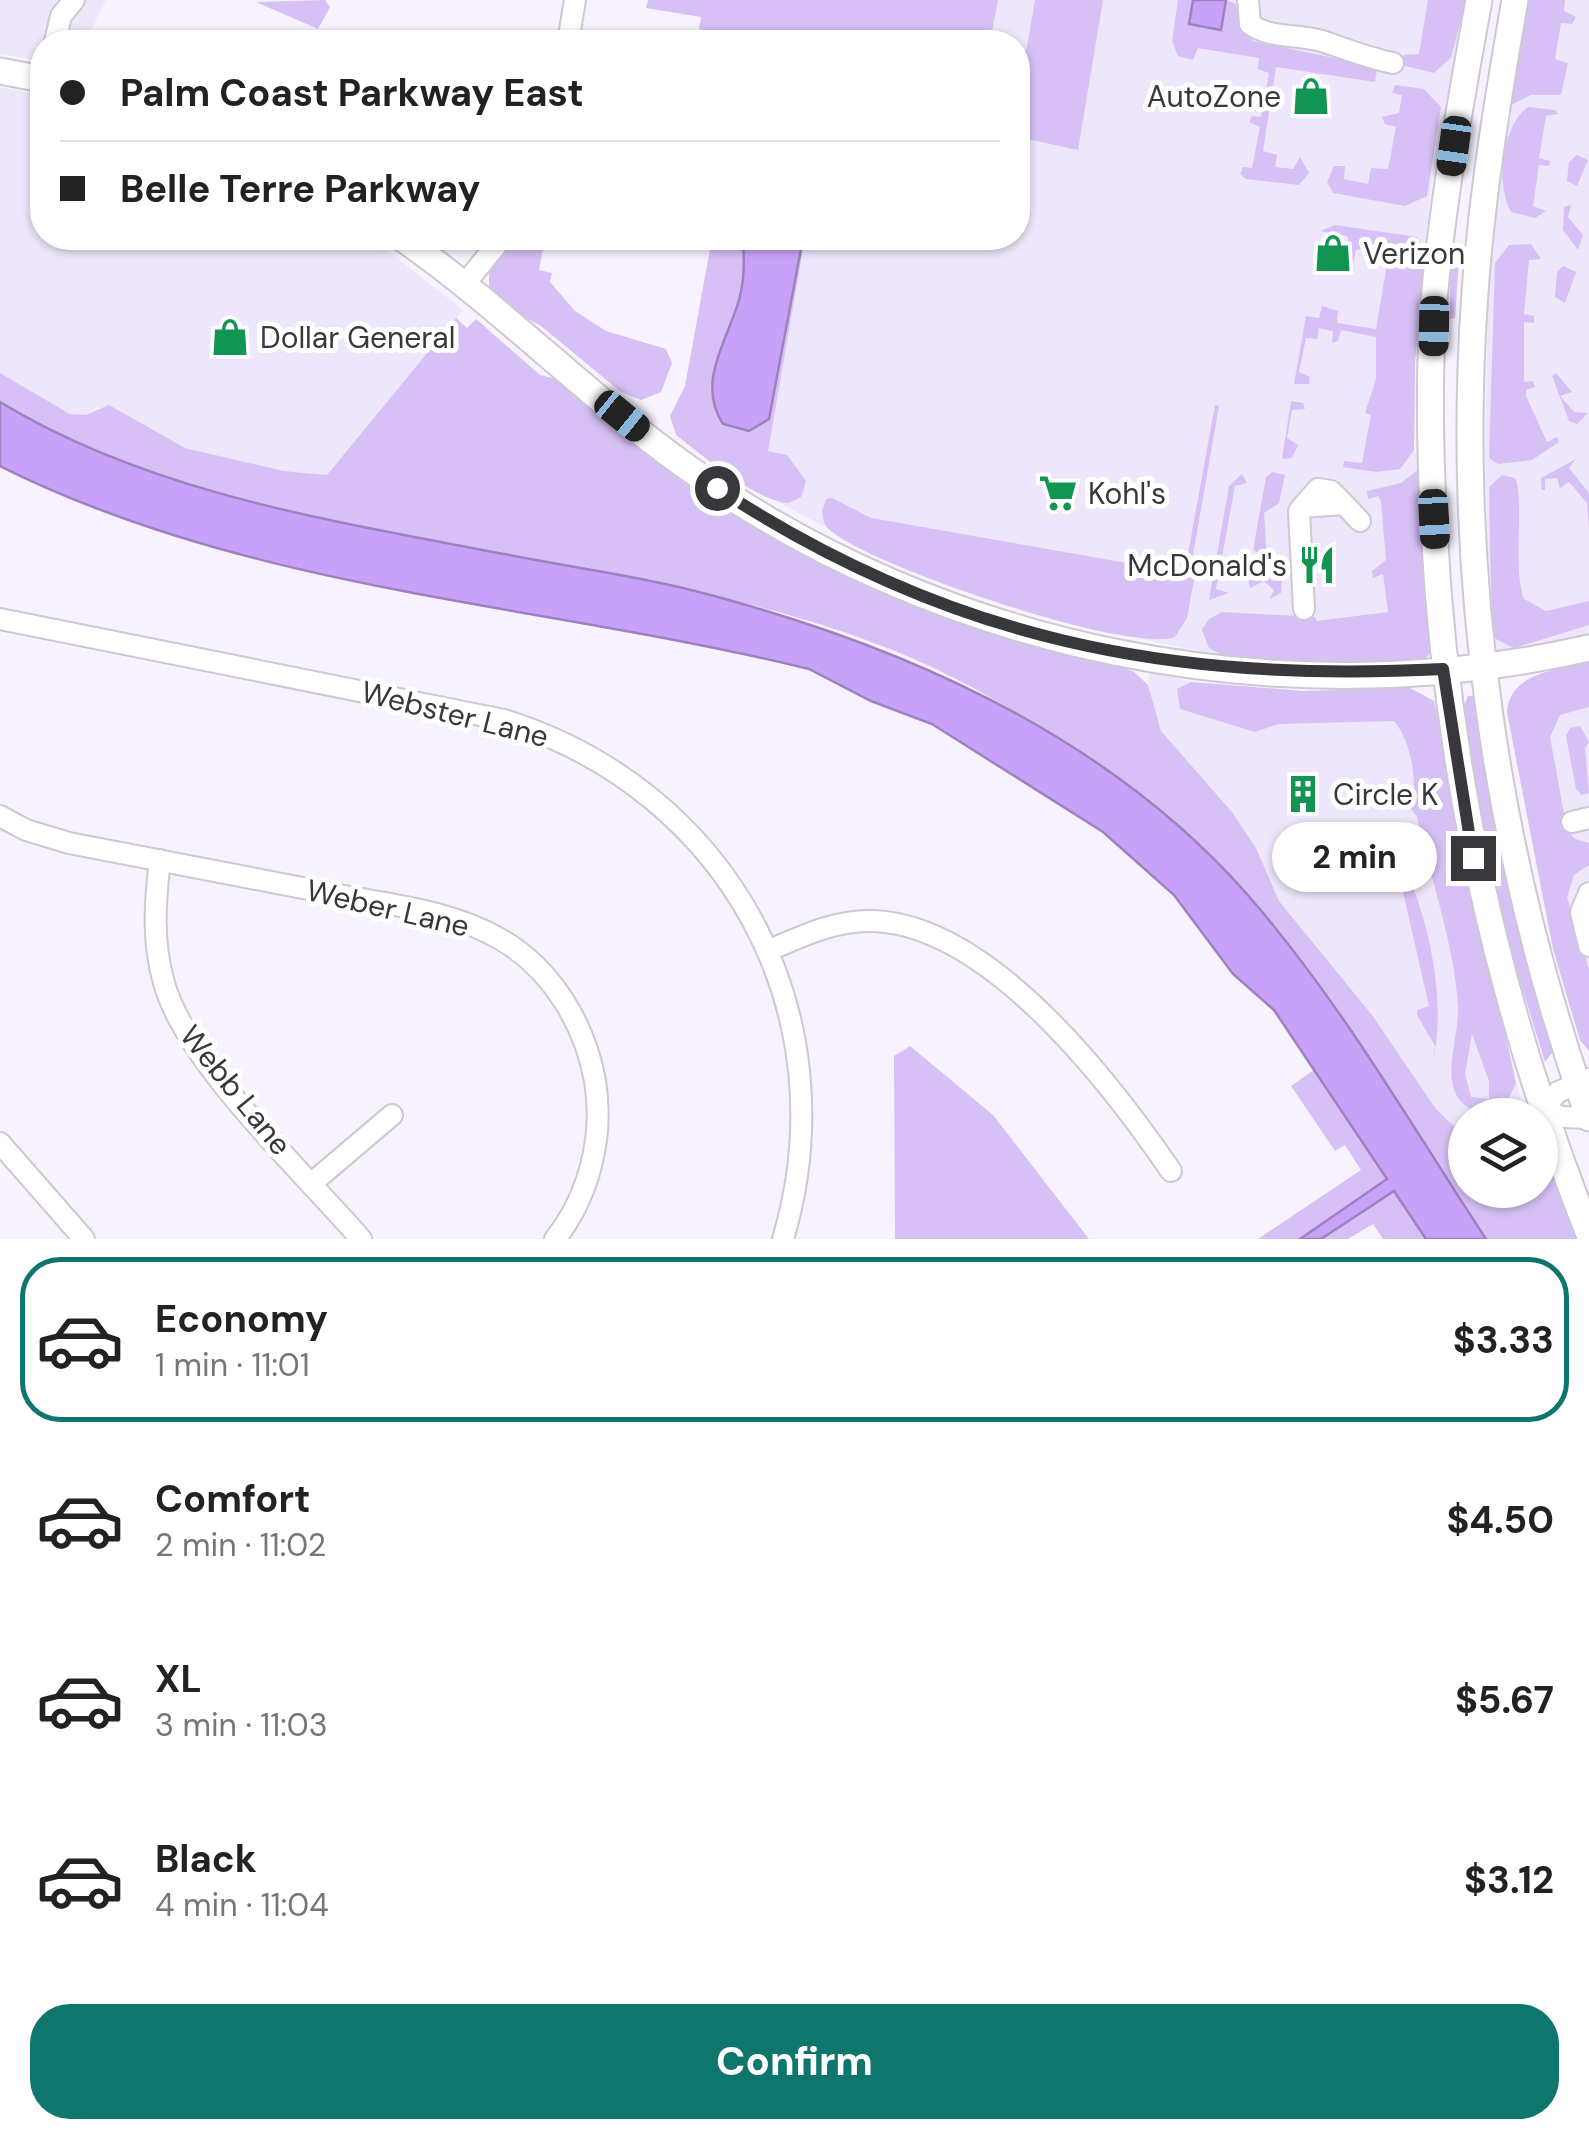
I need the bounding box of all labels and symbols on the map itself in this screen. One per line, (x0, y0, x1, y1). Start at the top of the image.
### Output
shop icon: AutoZone (1290, 75, 1332, 117)
place label: AutoZone (1147, 77, 1281, 116)
car (1435, 114, 1473, 178)
shop icon: Verizon (1312, 232, 1354, 274)
place label: Verizon (1363, 234, 1465, 273)
car (1418, 296, 1450, 356)
shop icon: Dollar General (209, 316, 251, 358)
place label: Dollar General (260, 318, 455, 357)
car (589, 385, 655, 447)
route start (695, 466, 740, 511)
supermarket icon: Kohl's (1037, 472, 1079, 514)
place label: Kohl's (1088, 474, 1166, 513)
car (1417, 488, 1451, 550)
restaurant icon: McDonald's (1296, 544, 1338, 586)
place label: McDonald's (1127, 546, 1287, 585)
street label: Webster Lane (357, 672, 553, 756)
building icon: Circle K (1282, 773, 1324, 815)
place label: Circle K (1333, 775, 1439, 814)
callout: 2 min (1273, 823, 1438, 893)
route end (1451, 836, 1496, 881)
street label: Weber Lane (303, 870, 473, 946)
street label: Webb Lane (172, 1017, 300, 1163)

